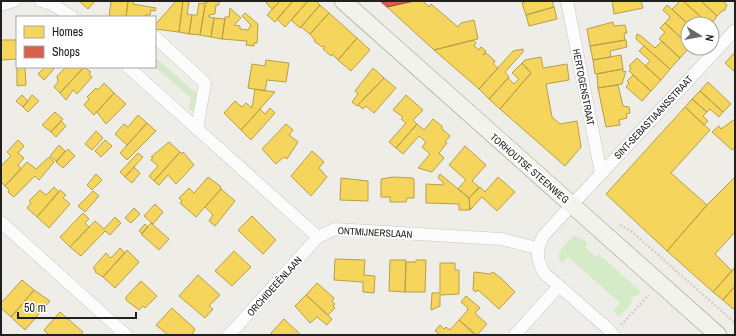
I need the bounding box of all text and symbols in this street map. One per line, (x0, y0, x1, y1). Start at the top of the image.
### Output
legend (16, 16, 156, 68)
north arrow (680, 16, 720, 56)
text: Homes (52, 24, 83, 40)
text: N (702, 33, 717, 42)
text: Shops (52, 44, 80, 60)
street label: HERTOGENSTRAAT (570, 48, 597, 127)
street label: SINT-SEBASTIAANSSTRAAT (611, 73, 696, 162)
street label: TORHOUTSE STEENWEG (487, 130, 572, 206)
street label: ONTMIJNERSLAAN (337, 224, 413, 241)
street label: ORCHIDEEËNLAAN (244, 254, 305, 319)
scale bar (18, 294, 136, 320)
text: 50 m (24, 300, 46, 316)

